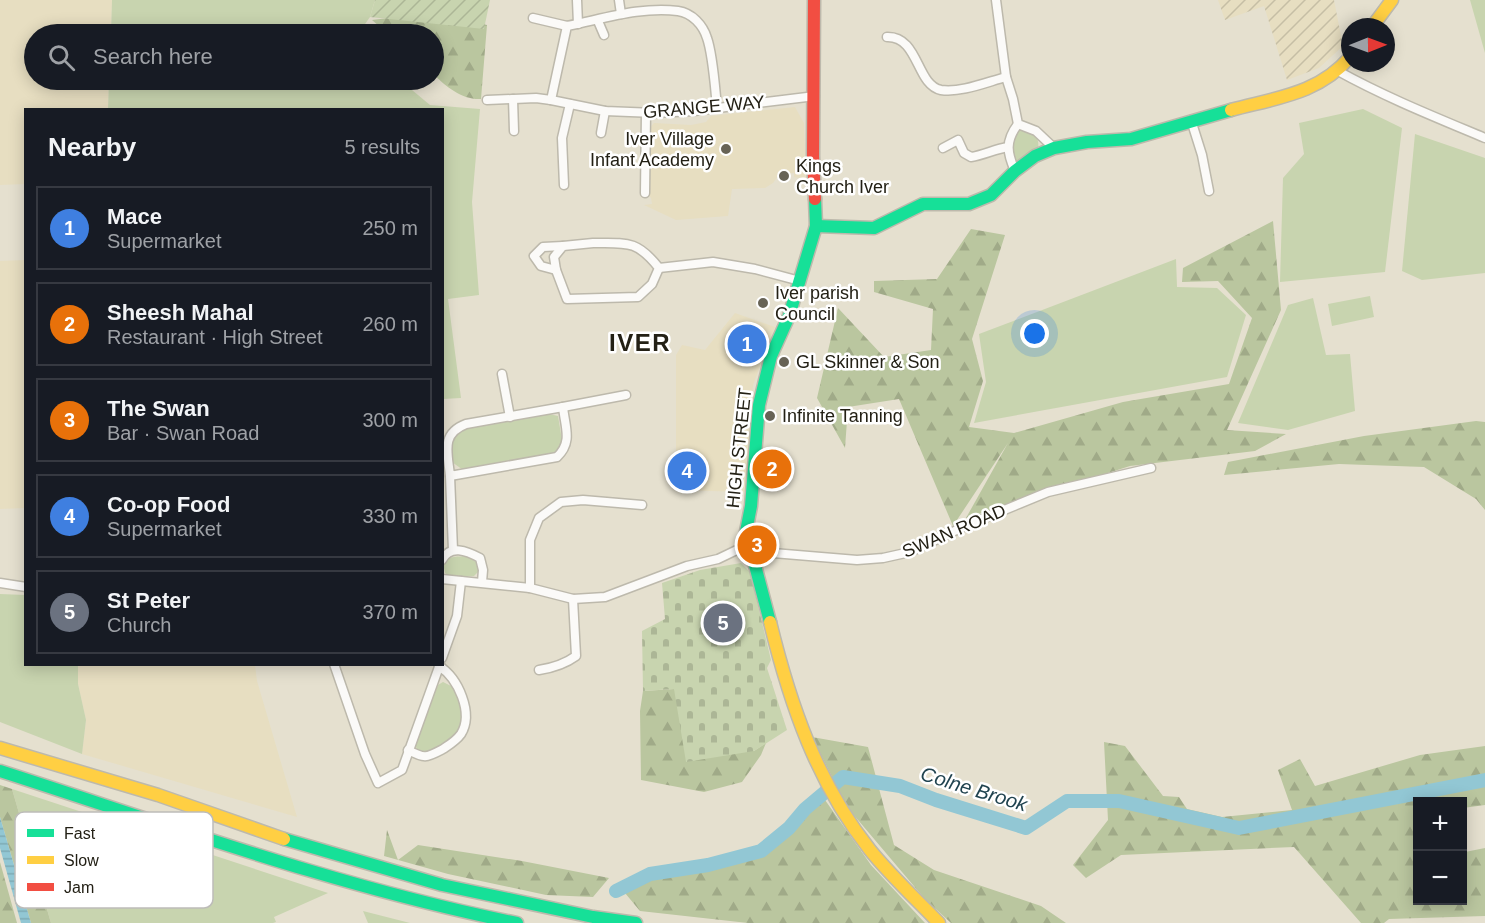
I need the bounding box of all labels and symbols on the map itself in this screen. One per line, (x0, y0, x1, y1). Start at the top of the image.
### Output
north arrow (1341, 18, 1395, 72)
street label: GRANGE WAY (642, 92, 766, 122)
place label: Iver Village Infant Academy (590, 129, 714, 170)
marker: Iver Village Infant Academy (719, 142, 733, 156)
place label: Kings Church Iver (796, 156, 889, 197)
marker: Kings Church Iver (777, 169, 791, 183)
place label: Iver parish Council (775, 283, 859, 324)
marker: Iver parish Council (756, 296, 770, 310)
your location (1020, 319, 1049, 348)
pin: 1 (728, 322, 766, 366)
district label: IVER (609, 329, 671, 356)
place label: GL Skinner & Son (796, 352, 939, 372)
marker: GL Skinner & Son (777, 355, 791, 369)
street label: HIGH STREET (723, 387, 755, 509)
place label: Infinite Tanning (782, 406, 903, 426)
marker: Infinite Tanning (763, 409, 777, 423)
pin: 2 (752, 446, 792, 492)
pin: 4 (668, 448, 706, 494)
street label: SWAN ROAD (899, 500, 1009, 562)
pin: 3 (738, 522, 777, 568)
pin: 5 (704, 600, 742, 646)
water label: Colne Brook (918, 762, 1031, 816)
legend (15, 812, 213, 908)
text: Fast (64, 825, 96, 842)
text: Slow (64, 852, 99, 869)
text: Jam (64, 879, 94, 896)

